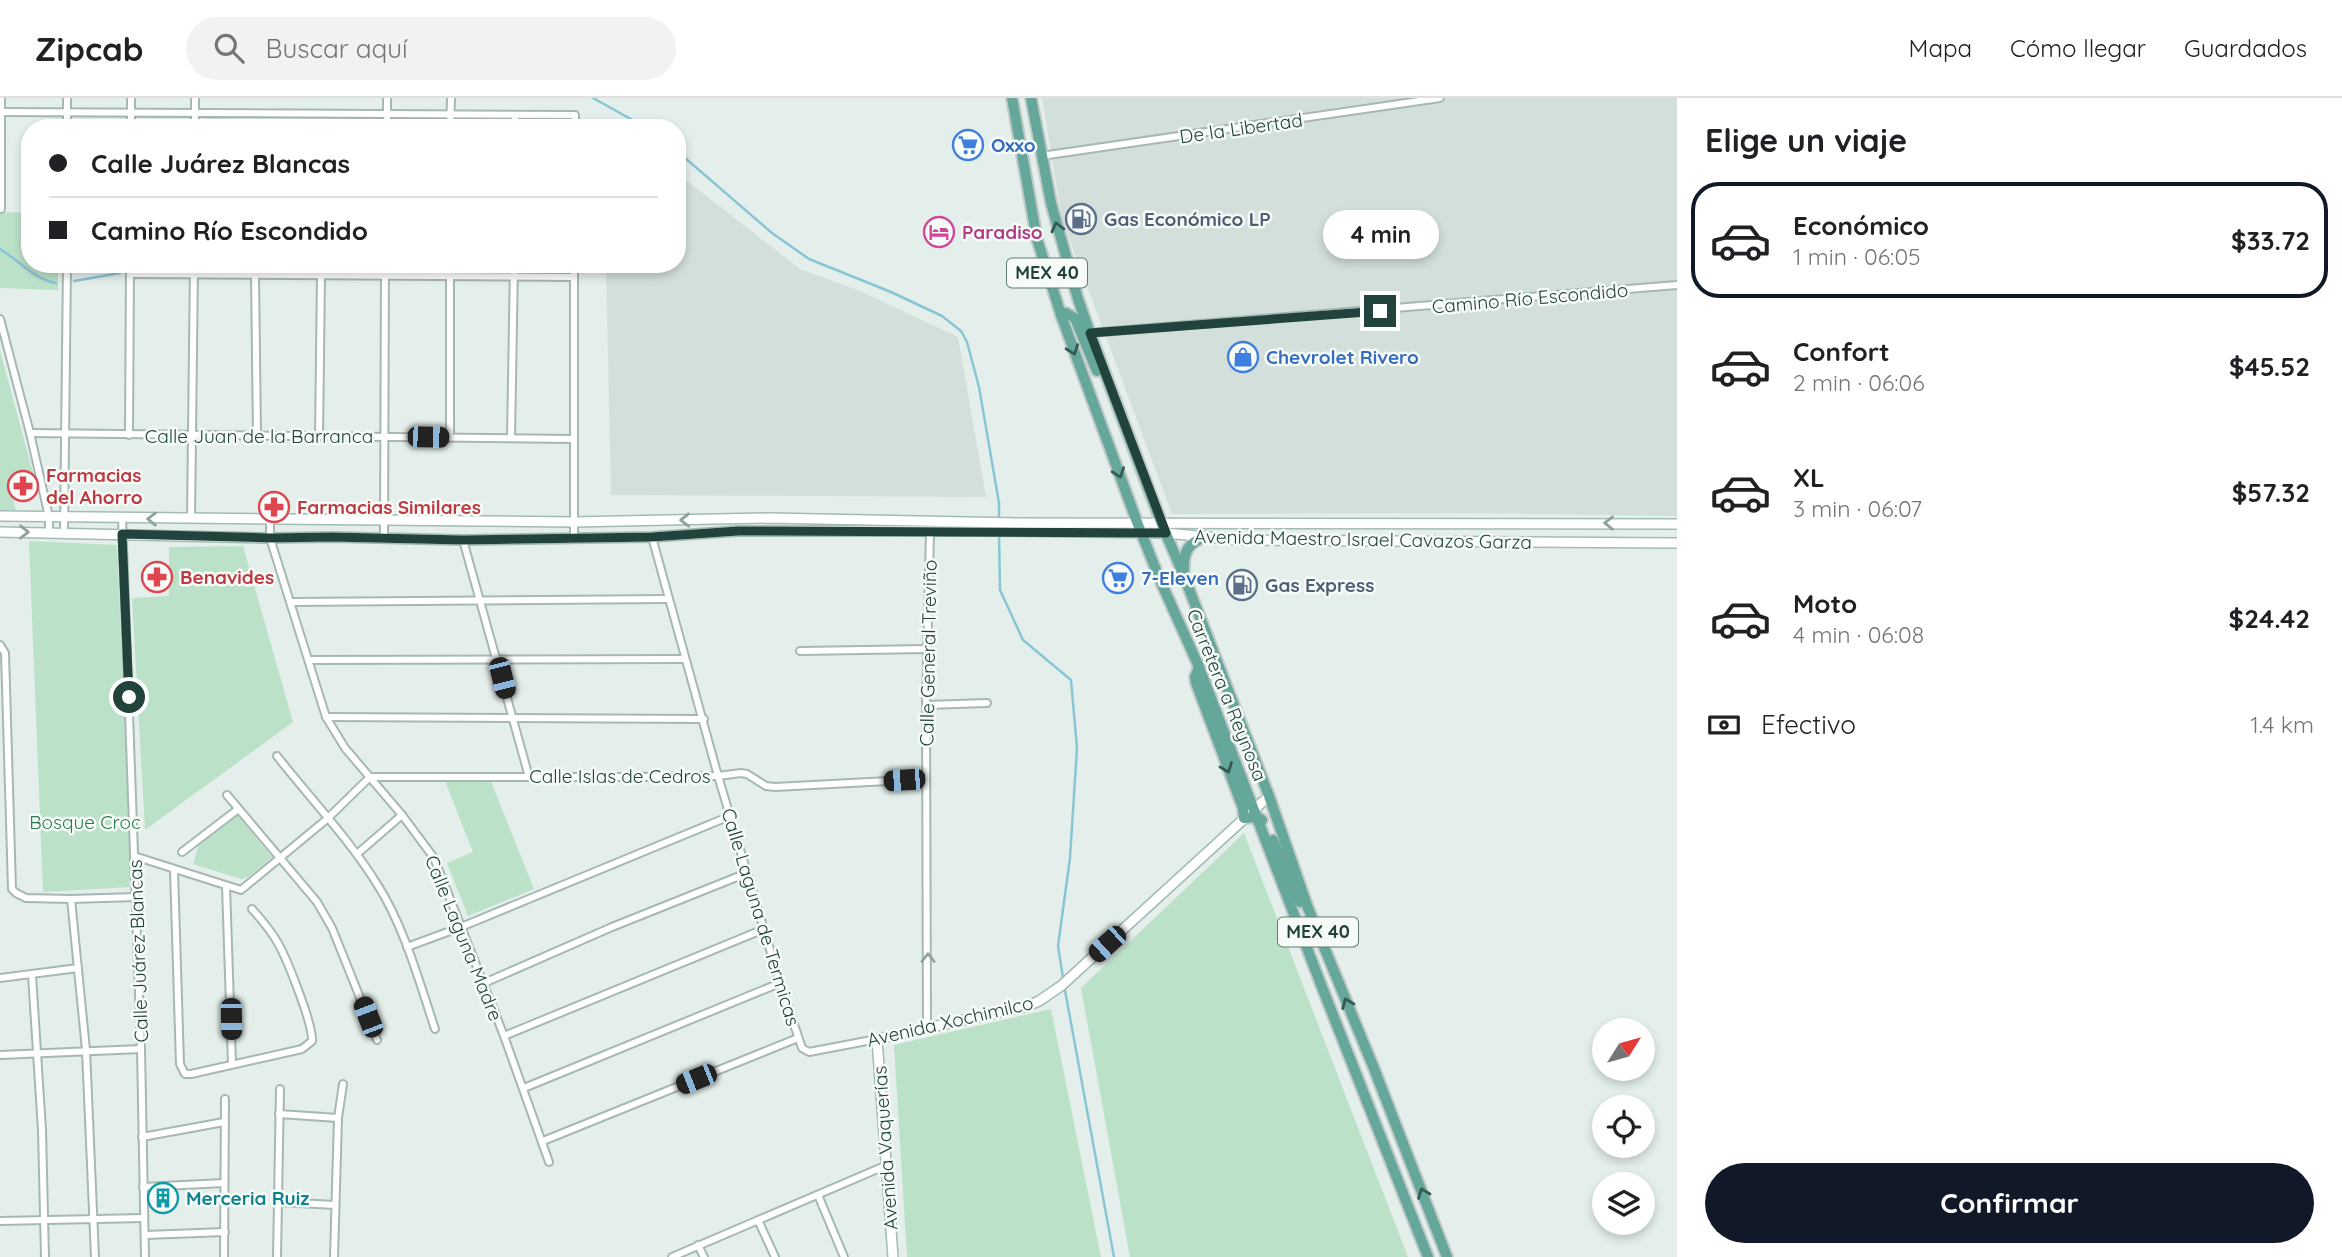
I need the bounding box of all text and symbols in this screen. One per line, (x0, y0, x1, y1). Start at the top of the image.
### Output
search box (186, 17, 676, 80)
text: Zipcab (35, 28, 144, 69)
icon: search (210, 29, 248, 67)
text: Buscar aquí (266, 32, 408, 65)
text: Mapa (1909, 33, 1972, 63)
text: Cómo llegar (2010, 33, 2146, 63)
text: Guardados (2184, 33, 2307, 63)
street label: De la Libertad (1178, 107, 1304, 149)
text: Elige un viaje (1705, 120, 1907, 160)
supermarket icon: Oxxo (951, 128, 985, 162)
place label: Oxxo (991, 133, 1036, 157)
text: Calle Juárez Blancas (91, 147, 350, 180)
fuel station icon: Gas Económico LP (1064, 202, 1098, 236)
place label: Gas Económico LP (1104, 207, 1271, 231)
callout: 4 min (1322, 209, 1438, 258)
icon: car (1709, 209, 1772, 272)
text: Económico (1793, 209, 1929, 242)
text: Camino Río Escondido (91, 214, 368, 247)
hotel icon: Paradiso (922, 215, 956, 249)
place label: Paradiso (962, 220, 1043, 244)
text: 4 min (1351, 220, 1411, 249)
one-way arrow (1051, 221, 1065, 233)
text: $33.72 (2231, 224, 2310, 257)
text: 1 min · 06:05 (1793, 242, 1921, 271)
road number: MEX 40 (1007, 258, 1087, 288)
street label: Camino Río Escondido (1431, 277, 1629, 319)
route end (1364, 295, 1396, 327)
icon: car (1709, 335, 1772, 398)
text: Confort (1793, 335, 1890, 368)
shop icon: Chevrolet Rivero (1226, 340, 1260, 374)
one-way arrow (1065, 343, 1079, 355)
place label: Chevrolet Rivero (1266, 345, 1419, 369)
text: $45.52 (2229, 350, 2310, 383)
text: 2 min · 06:06 (1793, 368, 1925, 397)
street label: Calle Juan de la Barranca (145, 424, 373, 448)
car (407, 426, 450, 448)
icon: car (1709, 461, 1772, 524)
text: XL (1793, 461, 1825, 494)
place label: Farmacias del Ahorro (46, 463, 143, 509)
one-way arrow (1110, 466, 1124, 478)
pharmacy icon: Farmacias del Ahorro (6, 469, 40, 503)
text: $57.32 (2232, 476, 2310, 509)
pharmacy icon: Farmacias Similares (257, 490, 291, 524)
text: 3 min · 06:07 (1793, 494, 1922, 523)
place label: Farmacias Similares (297, 495, 481, 519)
one-way arrow (147, 511, 158, 526)
one-way arrow (679, 512, 690, 527)
one-way arrow (1603, 515, 1614, 531)
street label: Avenida Maestro Israel Cavazos Garza (1194, 524, 1532, 554)
one-way arrow (19, 525, 30, 540)
street label: Calle General Treviño (914, 559, 942, 747)
pharmacy icon: Benavides (140, 560, 174, 594)
supermarket icon: 7-Eleven (1101, 561, 1135, 595)
place label: Benavides (180, 565, 274, 589)
place label: 7-Eleven (1141, 566, 1219, 590)
fuel station icon: Gas Express (1225, 568, 1259, 602)
place label: Gas Express (1265, 573, 1374, 597)
icon: car (1709, 587, 1772, 650)
text: Moto (1793, 587, 1857, 620)
text: $24.42 (2229, 602, 2310, 635)
street label: Carretera a Reynosa (1181, 605, 1273, 785)
text: 4 min · 06:08 (1793, 620, 1924, 649)
car (487, 655, 518, 701)
route start (113, 681, 145, 713)
icon: cash (1705, 706, 1743, 744)
text: Efectivo (1761, 708, 1856, 741)
text: 1.4 km (2250, 710, 2314, 739)
one-way arrow (1219, 762, 1233, 774)
street label: Calle Islas de Cedros (529, 764, 711, 788)
car (883, 768, 926, 792)
street label: Calle Laguna de Termicas (716, 805, 806, 1029)
park label: Bosque Croc (29, 810, 141, 834)
street label: Calle Laguna Madre (420, 852, 508, 1024)
street label: Calle Juárez Blancas (123, 859, 153, 1043)
road number: MEX 40 (1278, 918, 1358, 946)
car (1085, 922, 1130, 966)
one-way arrow (920, 953, 936, 963)
street label: Avenida Xochimilco (864, 990, 1036, 1052)
car (351, 994, 386, 1040)
one-way arrow (1341, 997, 1355, 1010)
car (221, 998, 242, 1040)
north arrow (1592, 1018, 1656, 1082)
map controls (1592, 1018, 1655, 1235)
car (673, 1061, 720, 1097)
street label: Avenida Vaquerías (867, 1065, 903, 1231)
button: locate (1592, 1095, 1655, 1158)
button: Confirmar (1705, 1163, 2314, 1243)
button: layers (1592, 1172, 1655, 1235)
building icon: Merceria Ruiz (146, 1181, 180, 1215)
place label: Merceria Ruiz (186, 1186, 309, 1210)
one-way arrow (1417, 1188, 1431, 1200)

